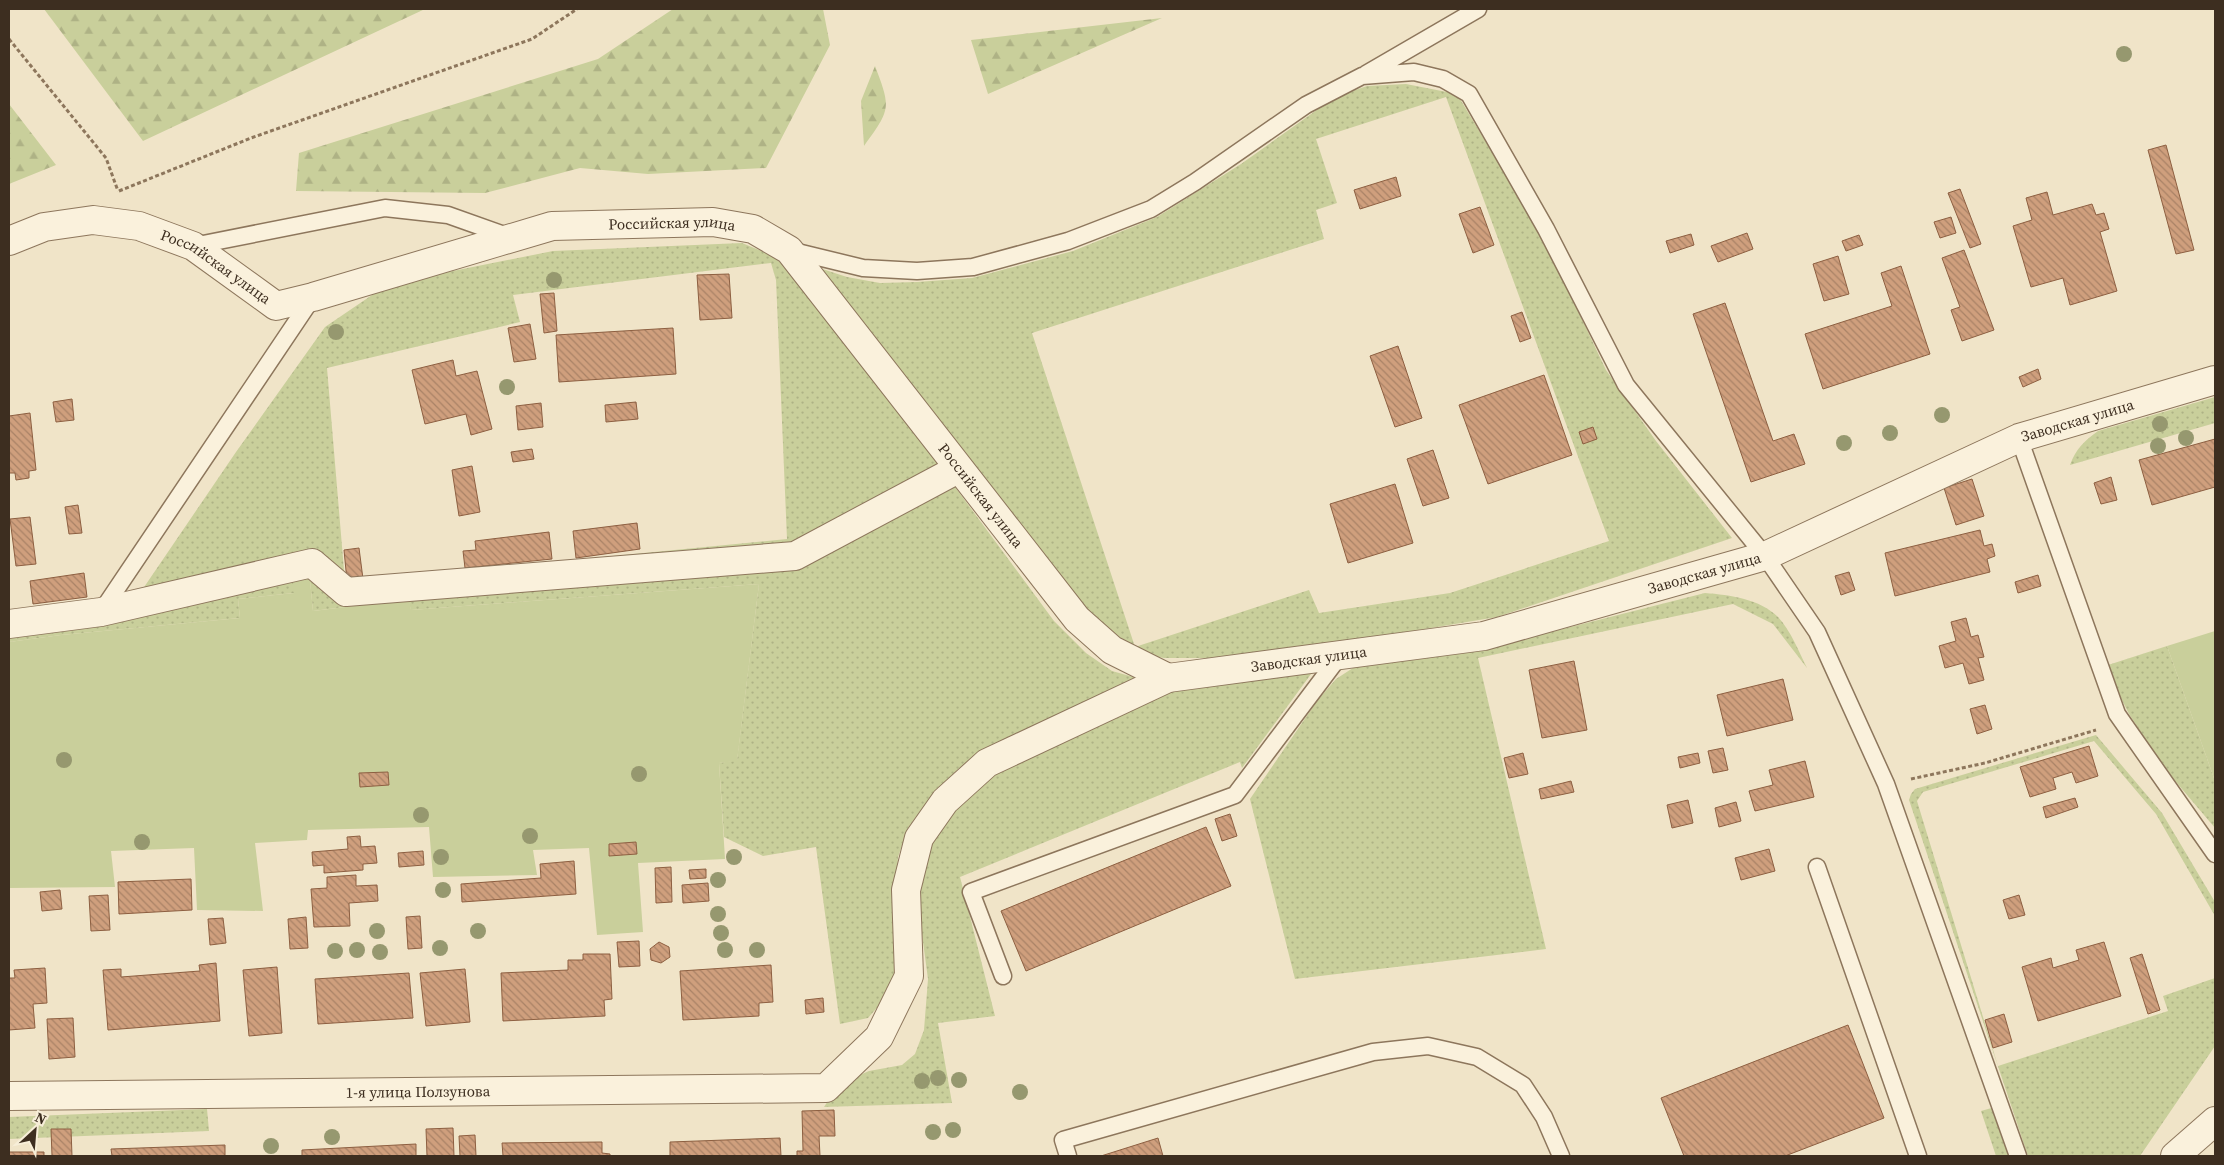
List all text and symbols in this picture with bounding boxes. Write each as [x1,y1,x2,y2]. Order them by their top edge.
street label: Российская улица [608,210,738,236]
street label: Российская улица [158,224,276,309]
street label: Заводская улица [2018,393,2137,447]
street label: Российская улица [934,439,1029,552]
street label: Заводская улица [1645,547,1764,599]
street label: Заводская улица [1249,641,1368,677]
street label: 1-я улица Ползунова [346,1080,491,1103]
north arrow [10,1105,60,1155]
text: N [32,1107,50,1130]

